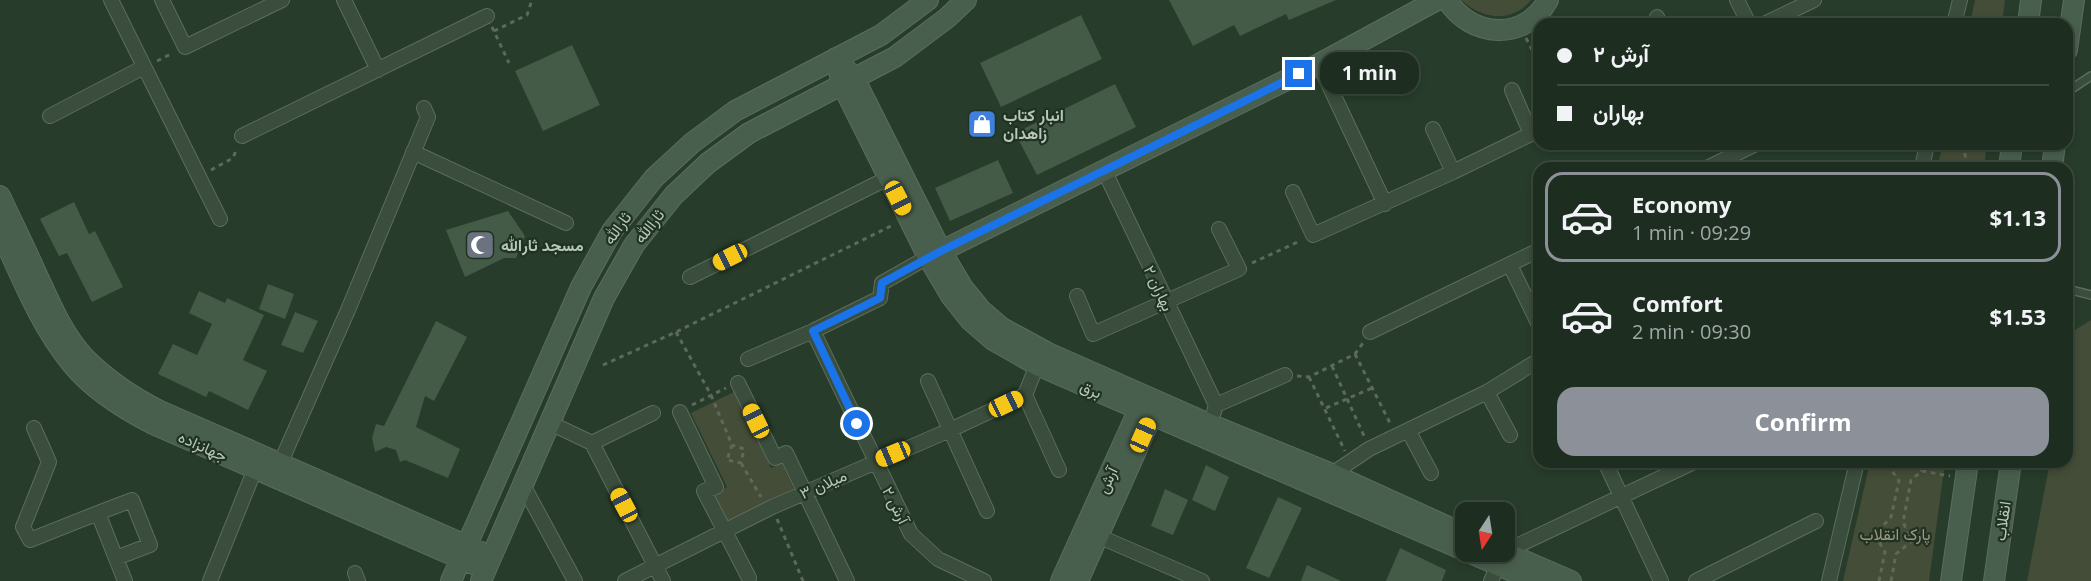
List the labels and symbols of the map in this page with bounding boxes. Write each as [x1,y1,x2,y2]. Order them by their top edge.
callout: 1 min [1320,53,1419,95]
route end [1285,60,1312,87]
place label: انبار کتاب زاهدان [1003,104,1064,144]
shop icon: انبار کتاب زاهدان [966,108,998,140]
car [882,178,914,218]
street label: ثاراالله [629,204,669,248]
street label: ثارالله [598,207,636,249]
mosque icon: مسجد ثارالله [464,229,496,261]
place label: مسجد ثارالله [501,234,584,256]
car [710,241,750,273]
street label: بهاران ۲ [1139,261,1179,315]
street label: برق [1077,375,1105,403]
car [986,388,1026,420]
car [740,401,772,441]
route start [843,410,870,437]
car [1127,415,1159,455]
street label: جهانزاده [175,426,231,467]
car [873,439,913,469]
street label: آرش [1091,462,1123,497]
street label: میلان ۳ [796,464,850,504]
street label: آرش ۲ [877,482,915,529]
car [608,485,640,525]
street label: انقلاب [1988,500,2016,542]
north arrow [1455,502,1515,562]
park label: پارک انقلاب [1859,523,1931,546]

